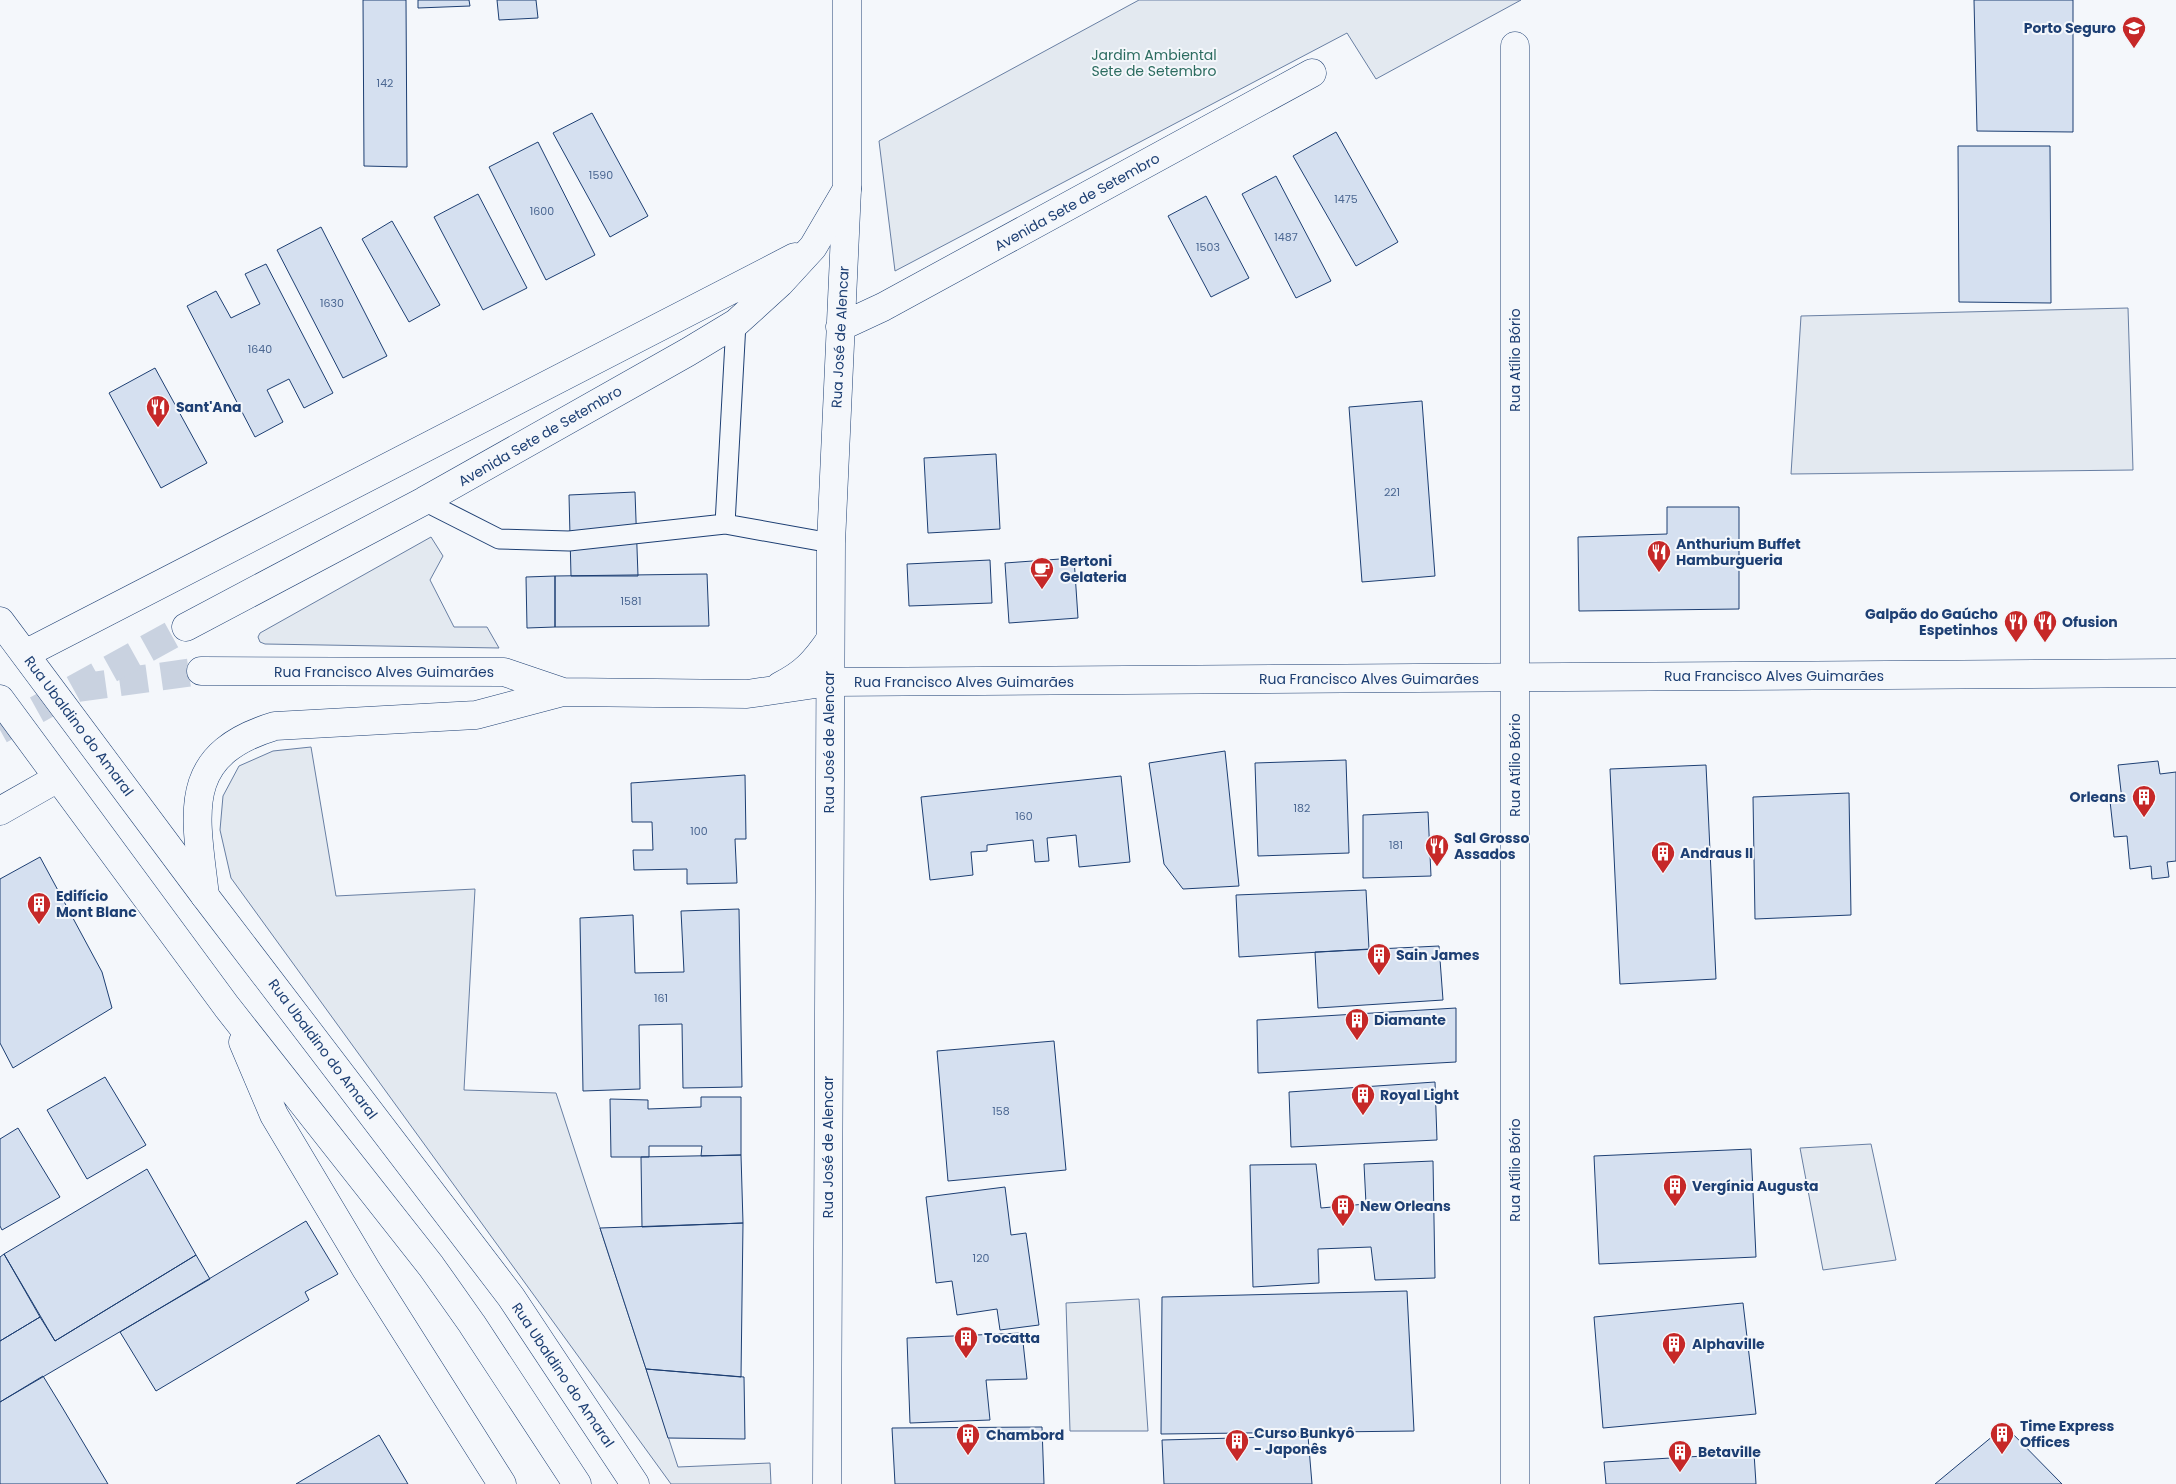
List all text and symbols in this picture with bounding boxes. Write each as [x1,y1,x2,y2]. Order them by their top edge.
school or university icon: Porto Seguro [2121,15,2147,49]
place label: Porto Seguro [2024,18,2116,38]
park label: Jardim Ambiental Sete de Setembro [1091,45,1217,81]
house number: 142 [377,75,393,91]
street label: Avenida Sete de Setembro [991,148,1163,256]
house number: 1590 [589,167,613,183]
house number: 1475 [1334,191,1358,207]
house number: 1600 [530,203,554,219]
house number: 1487 [1274,229,1298,245]
house number: 1503 [1196,239,1220,255]
street label: Rua José de Alencar [826,265,854,409]
house number: 1630 [320,295,344,311]
street label: Rua Atílio Bório [1505,308,1525,412]
house number: 1640 [248,341,272,357]
street label: Avenida Sete de Setembro [454,381,626,491]
restaurant icon: Sant'Ana [145,394,171,428]
place label: Sant'Ana [176,397,242,417]
house number: 221 [1384,484,1400,500]
place label: Anthurium Buffet Hamburgueria [1676,534,1801,570]
restaurant icon: Anthurium Buffet Hamburgueria [1646,539,1672,573]
place label: Bertoni Gelateria [1060,551,1127,587]
cafe icon: Bertoni Gelateria [1029,556,1055,590]
house number: 1581 [621,593,641,609]
place label: Galpão do Gaúcho Espetinhos [1865,604,1998,640]
restaurant icon: Galpão do Gaúcho Espetinhos [2003,609,2029,643]
restaurant icon: Ofusion [2032,609,2058,643]
place label: Ofusion [2062,612,2118,632]
street label: Rua Ubaldino do Amaral [20,652,138,800]
street label: Rua Francisco Alves Guimarães [274,662,494,682]
street label: Rua Francisco Alves Guimarães [1664,666,1884,686]
street label: Rua Francisco Alves Guimarães [1259,669,1479,689]
street label: Rua José de Alencar [819,671,839,813]
street label: Rua Francisco Alves Guimarães [854,672,1074,692]
street label: Rua Atílio Bório [1505,713,1525,817]
building icon: Orleans [2131,784,2157,818]
place label: Orleans [2069,787,2126,807]
house number: 182 [1294,800,1310,816]
house number: 160 [1015,808,1033,824]
house number: 100 [690,823,708,839]
place label: Sal Grosso Assados [1454,828,1529,864]
restaurant icon: Sal Grosso Assados [1424,833,1450,867]
house number: 181 [1389,837,1403,853]
building icon: Andraus II [1650,840,1676,874]
place label: Andraus II [1680,843,1753,863]
place label: Edifício Mont Blanc [56,886,137,922]
building icon: Edifício Mont Blanc [26,891,52,925]
building icon: Sain James [1366,942,1392,976]
place label: Sain James [1396,945,1480,965]
street label: Rua Ubaldino do Amaral [264,975,382,1123]
house number: 161 [654,990,668,1006]
building icon: Diamante [1344,1007,1370,1041]
place label: Diamante [1374,1010,1446,1030]
street label: Rua José de Alencar [818,1076,838,1218]
building icon: Royal Light [1350,1082,1376,1116]
place label: Royal Light [1380,1085,1459,1105]
house number: 158 [992,1103,1010,1119]
street label: Rua Atílio Bório [1505,1118,1525,1222]
building icon: Vergínia Augusta [1662,1173,1688,1207]
place label: Vergínia Augusta [1692,1176,1819,1196]
building icon: New Orleans [1330,1193,1356,1227]
place label: New Orleans [1360,1196,1451,1216]
house number: 120 [973,1250,989,1266]
street label: Rua Ubaldino do Amaral [507,1299,619,1451]
building icon: Tocatta [953,1325,979,1359]
place label: Tocatta [984,1328,1040,1348]
building icon: Alphaville [1661,1331,1687,1365]
place label: Alphaville [1692,1334,1765,1354]
place label: Time Express Offices [2020,1416,2115,1452]
building icon: Time Express Offices [1989,1421,2015,1455]
building icon: Chambord [955,1422,981,1456]
place label: Curso Bunkyô - Japonês [1254,1423,1354,1459]
place label: Chambord [986,1425,1064,1445]
building icon: Curso Bunkyô - Japonês [1224,1428,1250,1462]
building icon: Betaville [1667,1439,1693,1473]
place label: Betaville [1698,1442,1761,1462]

